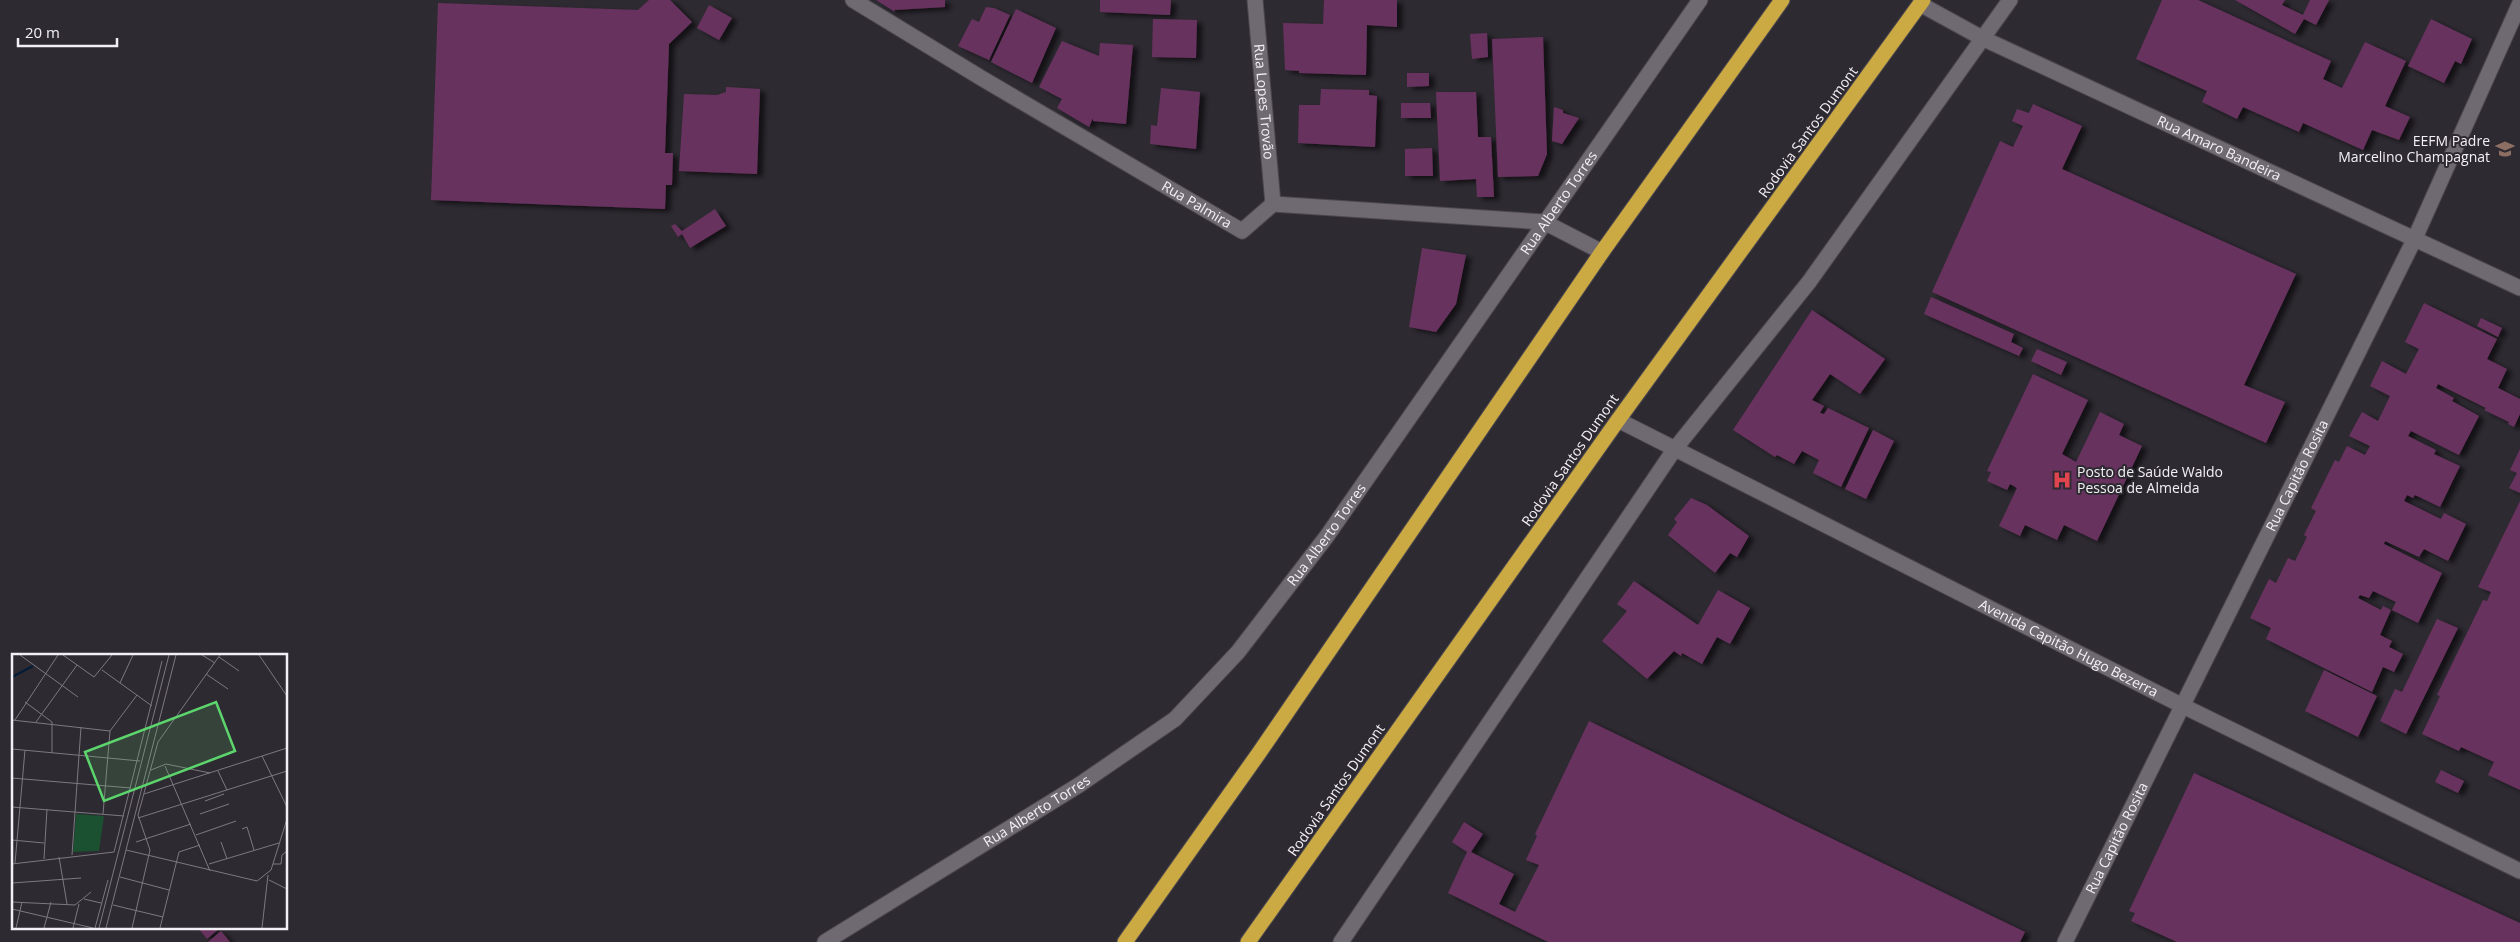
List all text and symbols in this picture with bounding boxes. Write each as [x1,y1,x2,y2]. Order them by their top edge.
scale bar [18,15,116,47]
text: 20 m [25,22,60,42]
street label: Rua Lopes Trovão [1250,43,1279,160]
street label: Rodovia Santos Dumont [1754,62,1862,201]
street label: Rua Amaro Bandeira [2154,111,2284,185]
place label: EEFM Padre Marcelino Champagnat [2338,131,2490,166]
school or university icon: EEFM Padre Marcelino Champagnat [2494,138,2516,160]
street label: Rua Alberto Torres [1516,147,1601,258]
street label: Rua Palmira [1158,176,1236,232]
street label: Rodovia Santos Dumont [1517,390,1623,530]
street label: Rua Capitão Rosita [2261,416,2332,534]
place label: Posto de Saúde Waldo Pessoa de Almeida [2077,462,2223,497]
hospital icon: Posto de Saúde Waldo Pessoa de Almeida [2051,469,2073,491]
street label: Rua Alberto Torres [1282,479,1370,589]
street label: Avenida Capitão Hugo Bezerra [1976,594,2162,701]
inset map [12,654,288,930]
street label: Rodovia Santos Dumont [1283,720,1389,860]
street label: Rua Alberto Torres [979,770,1094,851]
street label: Rua Capitão Rosita [2080,779,2152,897]

